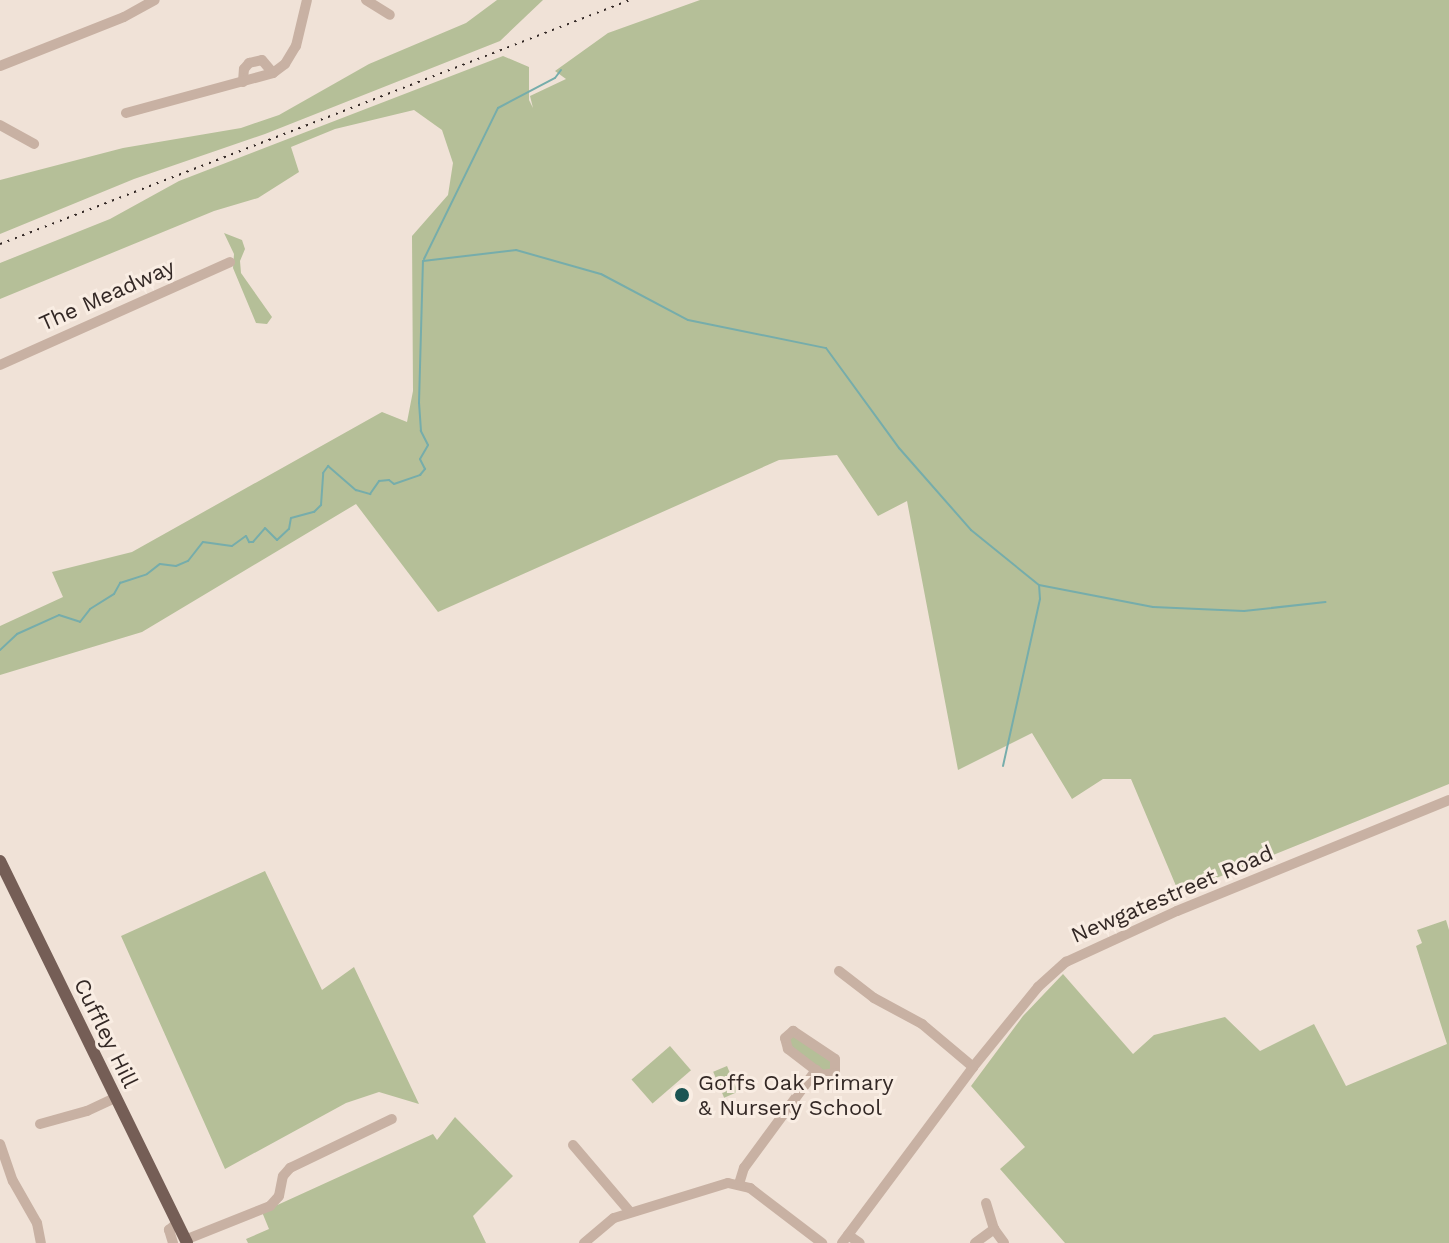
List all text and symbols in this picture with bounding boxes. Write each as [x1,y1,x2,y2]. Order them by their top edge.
street label: The Meadway [35,253,179,337]
street label: Newgatestreet Road [1067,839,1277,949]
street label: Cuffley Hill [68,974,144,1092]
place label: Goffs Oak Primary & Nursery School [698,1069,894,1120]
marker: Goffs Oak Primary & Nursery School [673,1086,691,1104]

